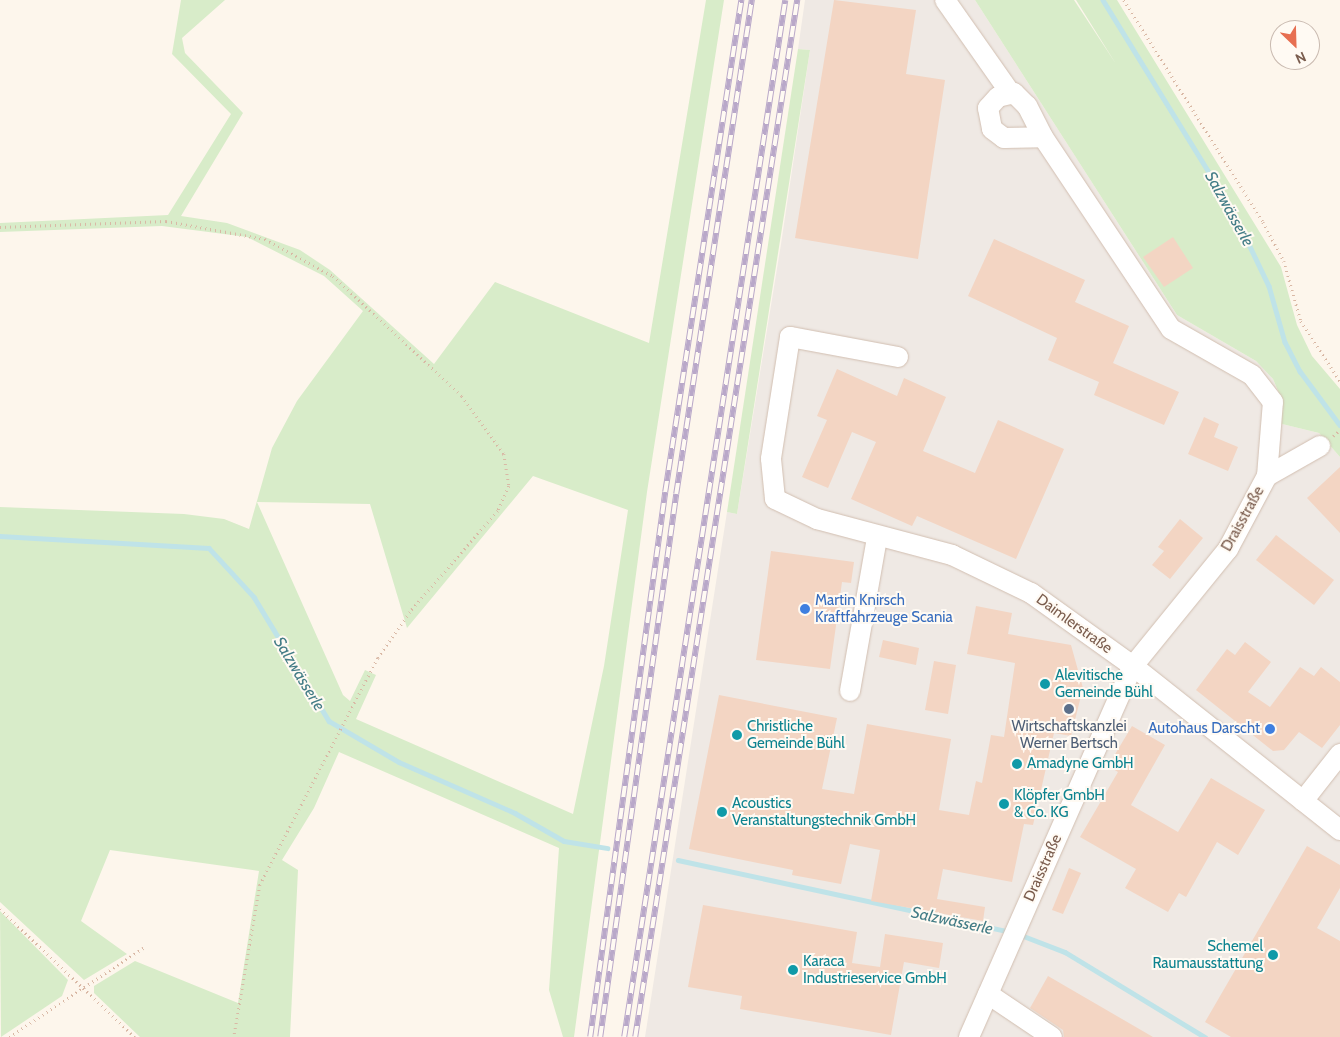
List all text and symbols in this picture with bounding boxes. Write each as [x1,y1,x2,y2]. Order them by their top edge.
north arrow [1270,20,1320,70]
text: N [1293,48,1309,68]
water label: Salzwässerle [1201,168,1257,250]
street label: Draisstraße [1218,483,1268,555]
street label: Daimlerstraße [1032,590,1116,658]
place label: Martin Knirsch Kraftfahrzeuge Scania [815,591,953,626]
marker: Martin Knirsch Kraftfahrzeuge Scania [799,603,811,615]
water label: Salzwässerle [269,634,329,714]
place label: Alevitische Gemeinde Bühl [1055,666,1153,701]
marker: Alevitische Gemeinde Bühl [1039,678,1051,690]
marker: Wirtschaftskanzlei Werner Bertsch [1063,703,1075,715]
place label: Christliche Gemeinde Bühl [747,717,845,752]
place label: Wirtschaftskanzlei Werner Bertsch [1011,717,1127,752]
place label: Autohaus Darscht [1148,720,1260,738]
marker: Autohaus Darscht [1264,723,1276,735]
marker: Christliche Gemeinde Bühl [731,729,743,741]
place label: Amadyne GmbH [1027,755,1134,773]
marker: Amadyne GmbH [1011,758,1023,770]
place label: Klöpfer GmbH & Co. KG [1014,786,1105,821]
place label: Acoustics Veranstaltungstechnik GmbH [732,794,916,829]
marker: Klöpfer GmbH & Co. KG [998,798,1010,810]
marker: Acoustics Veranstaltungstechnik GmbH [716,806,728,818]
street label: Draisstraße [1020,832,1066,904]
water label: Salzwässerle [910,903,994,939]
place label: Schemel Raumausstattung [1152,937,1263,972]
marker: Schemel Raumausstattung [1267,949,1279,961]
place label: Karaca Industrieservice GmbH [803,952,947,987]
marker: Karaca Industrieservice GmbH [787,964,799,976]

